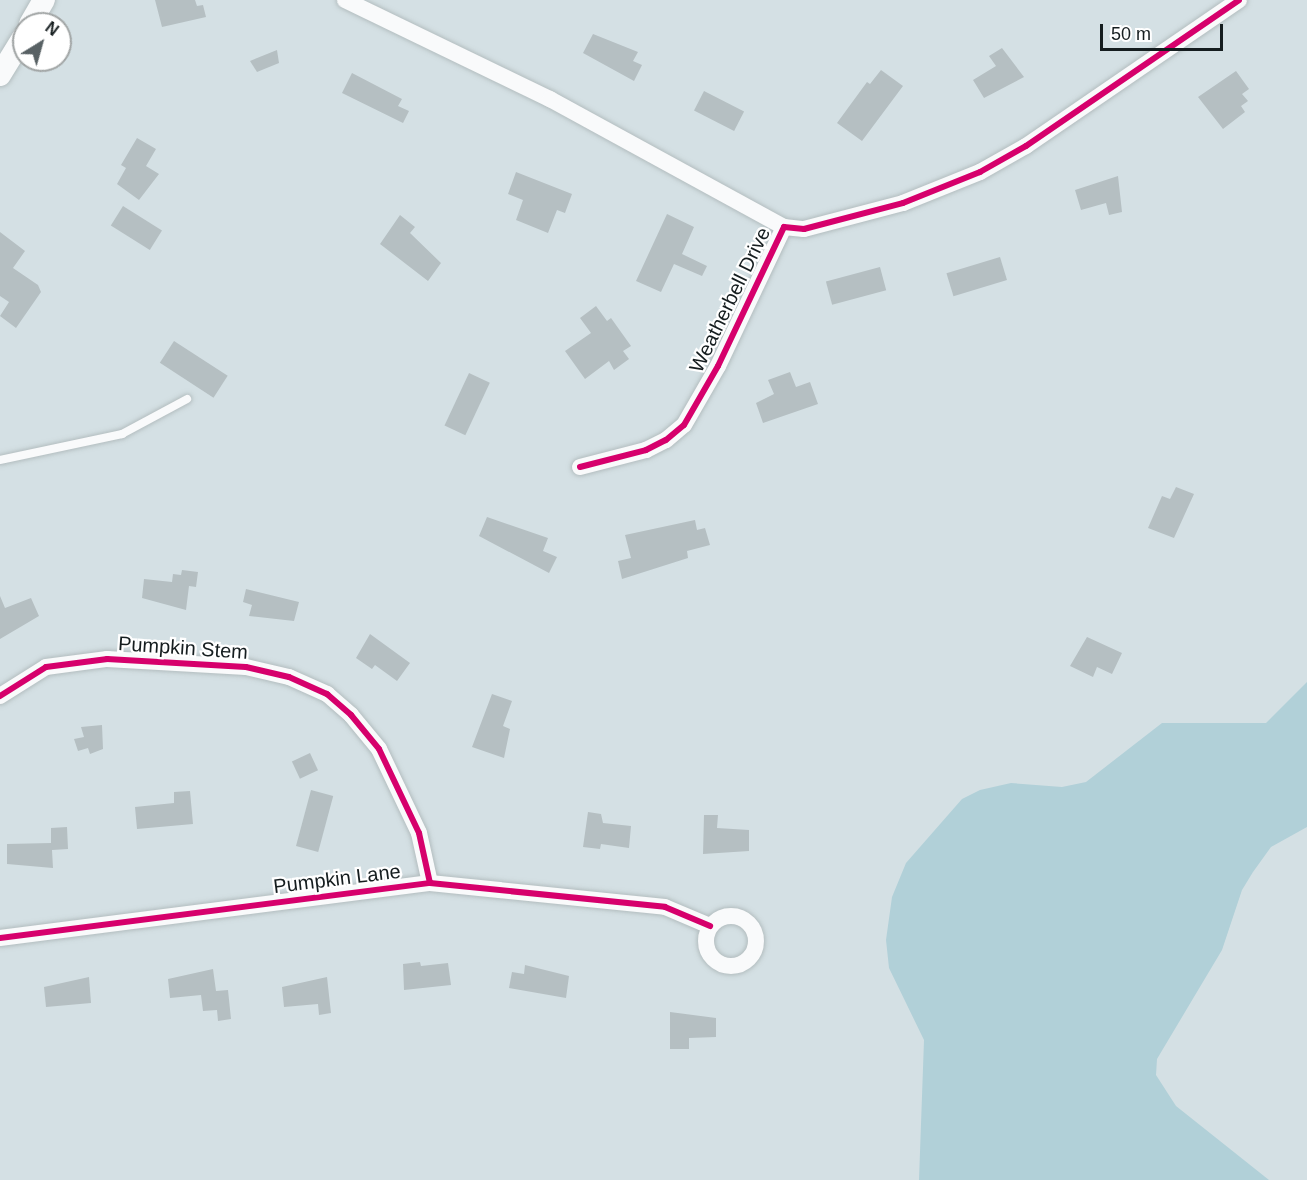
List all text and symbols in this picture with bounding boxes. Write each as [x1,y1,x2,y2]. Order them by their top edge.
north arrow [12,12,72,72]
scale bar [1103,12,1226,50]
text: N [42,19,62,39]
text: 50 m [1111,24,1151,44]
street label: Weatherbell Drive [684,223,776,377]
street label: Pumpkin Stem [117,631,249,665]
street label: Pumpkin Lane [272,859,402,899]

